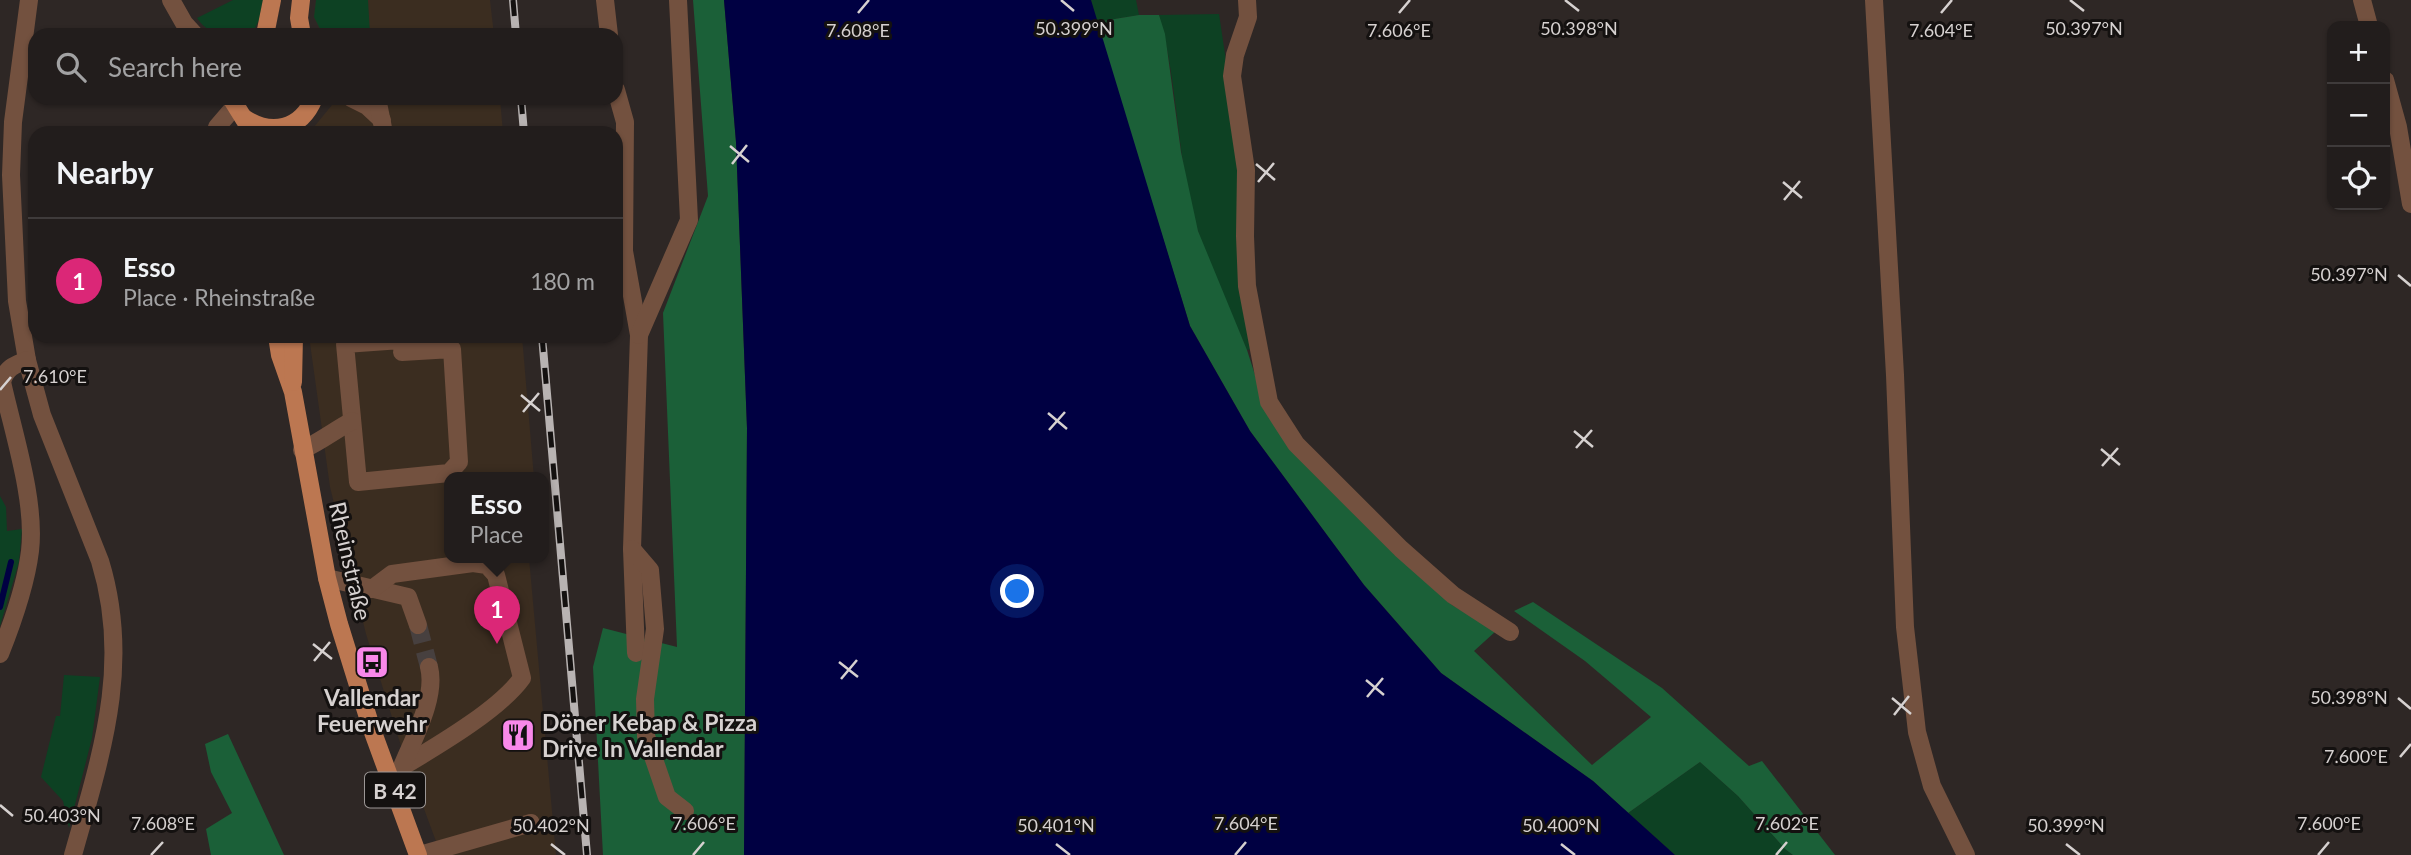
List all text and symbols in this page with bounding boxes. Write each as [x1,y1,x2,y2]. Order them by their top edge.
text: 50.399°N [1035,17,1113,39]
text: 50.398°N [1540,17,1618,39]
text: 50.397°N [2045,17,2123,39]
text: 7.608°E [826,19,890,41]
text: 7.606°E [1367,19,1431,41]
text: 7.604°E [1909,19,1973,41]
map controls [2327,21,2390,210]
button: + [2327,21,2390,84]
search box [28,28,623,105]
icon: search [52,48,90,86]
text: Search here [108,51,242,83]
button: − [2327,84,2390,147]
button: locate [2327,147,2390,210]
text: Nearby [56,154,154,190]
text: Esso [123,251,176,283]
text: 50.397°N [2310,263,2388,285]
text: 1 [72,267,86,295]
text: 180 m [530,267,595,295]
text: Place · Rheinstraße [123,283,315,311]
text: 7.610°E [23,365,87,387]
popup [444,472,549,563]
text: Esso [470,488,522,520]
street label: Rheinstraße [324,499,378,623]
text: Place [470,520,523,548]
your location [1000,574,1034,608]
pin: 1 [474,586,520,644]
bus stop icon: Vallendar Feuerwehr [353,643,391,681]
place label: Vallendar Feuerwehr [317,683,428,737]
text: 50.398°N [2310,686,2388,708]
place label: Döner Kebap & Pizza Drive In Vallendar [542,708,757,762]
restaurant icon: Döner Kebap & Pizza Drive In Vallendar [499,716,537,754]
text: 7.600°E [2324,745,2388,767]
road number: B 42 [365,772,425,808]
text: 50.403°N [23,804,101,826]
text: 7.608°E [131,812,195,834]
text: 7.606°E [672,812,736,834]
text: 7.604°E [1214,812,1278,834]
text: 7.602°E [1755,812,1819,834]
text: 7.600°E [2297,812,2361,834]
text: 50.402°N [512,814,590,836]
text: 50.401°N [1017,814,1095,836]
text: 50.400°N [1522,814,1600,836]
text: 50.399°N [2027,814,2105,836]

